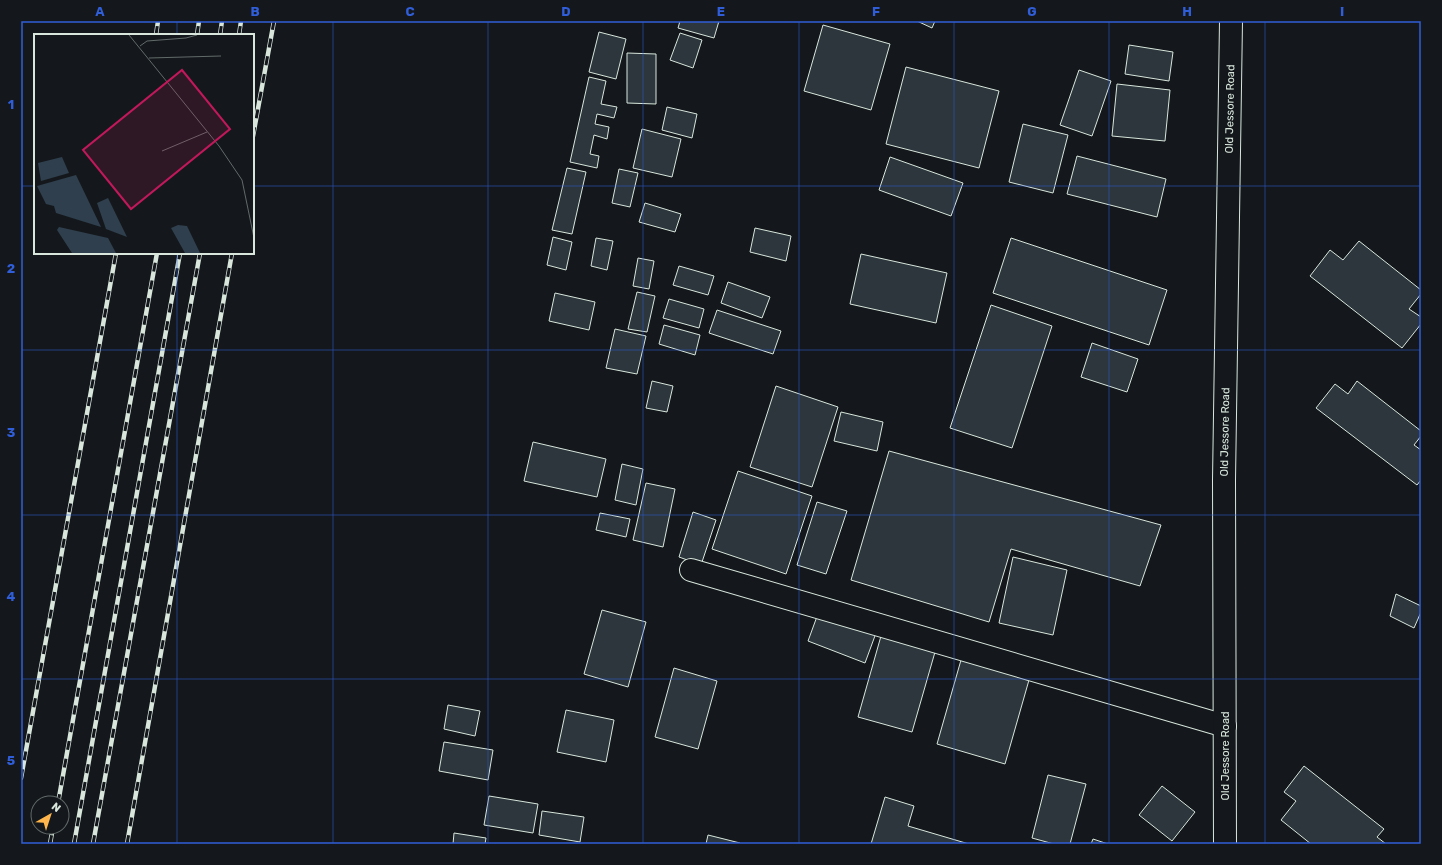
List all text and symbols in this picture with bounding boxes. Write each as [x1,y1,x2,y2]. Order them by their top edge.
text: A [95,4,105,19]
text: B [250,4,260,19]
text: C [405,4,415,19]
text: D [561,4,571,19]
text: E [717,4,725,19]
text: F [872,4,880,19]
text: G [1027,4,1037,19]
text: H [1182,4,1192,19]
text: I [1340,4,1344,19]
inset map [34,34,254,254]
street label: Old Jessore Road [1223,64,1237,154]
text: 1 [8,97,14,112]
text: 2 [7,261,15,276]
street label: Old Jessore Road [1218,387,1232,477]
text: 3 [7,425,16,440]
text: 4 [7,589,16,604]
street label: Old Jessore Road [1219,711,1232,801]
text: 5 [7,753,15,768]
north arrow [30,795,70,835]
text: N [49,800,63,815]

